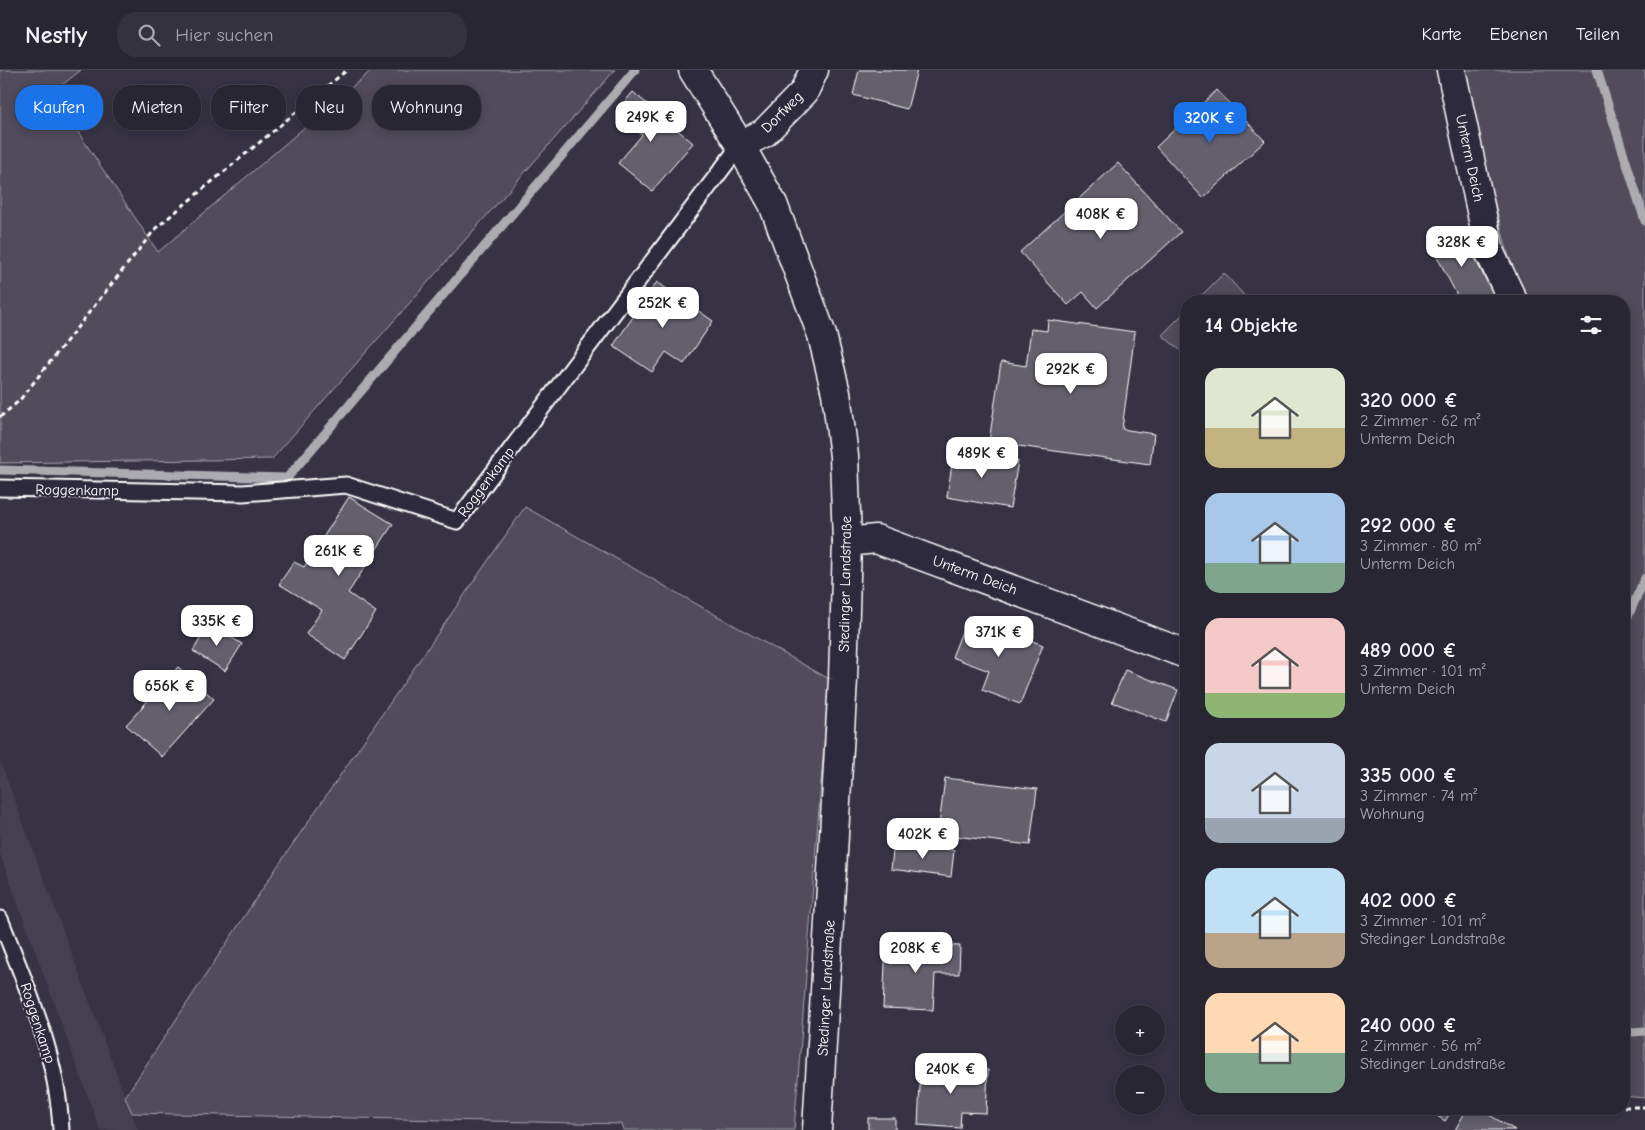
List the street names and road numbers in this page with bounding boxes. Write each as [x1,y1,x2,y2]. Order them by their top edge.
street label: Dorfweg [757,87,807,137]
street label: Unterm Deich [1452,113,1488,203]
street label: Roggenkamp [454,443,518,521]
street label: Roggenkamp [35,480,119,500]
street label: Stedinger Landstraße [835,515,855,652]
street label: Unterm Deich [930,551,1020,599]
street label: Stedinger Landstraße [813,919,839,1057]
street label: Roggenkamp [17,981,59,1065]

